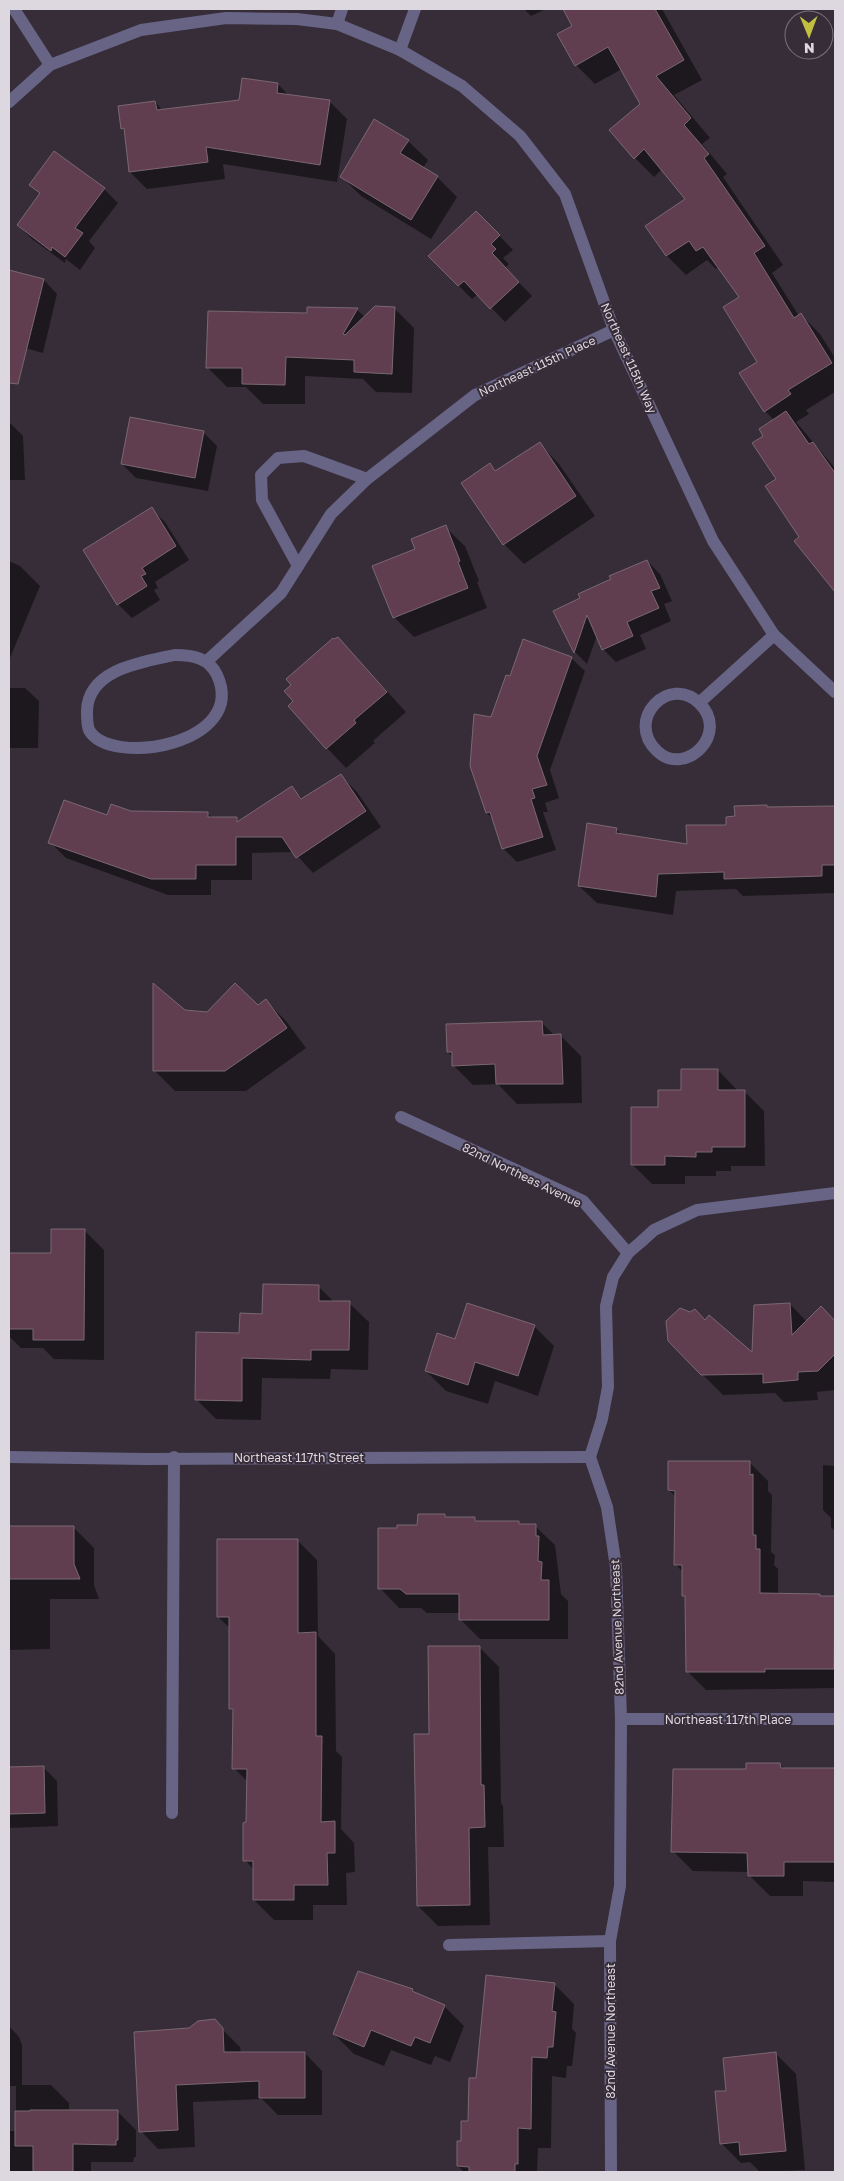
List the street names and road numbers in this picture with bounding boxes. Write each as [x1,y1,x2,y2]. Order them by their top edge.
street label: Northeast 115th Way [598,300,660,416]
street label: Northeast 115th Place [476,332,598,400]
street label: 82nd Northeas Avenue [460,1140,584,1210]
street label: Northeast 117th Street [234,1450,364,1465]
street label: 82nd Avenue Northeast [607,1559,627,1695]
street label: Northeast 117th Place [665,1712,791,1727]
street label: 82nd Avenue Northeast [603,1963,618,2099]

